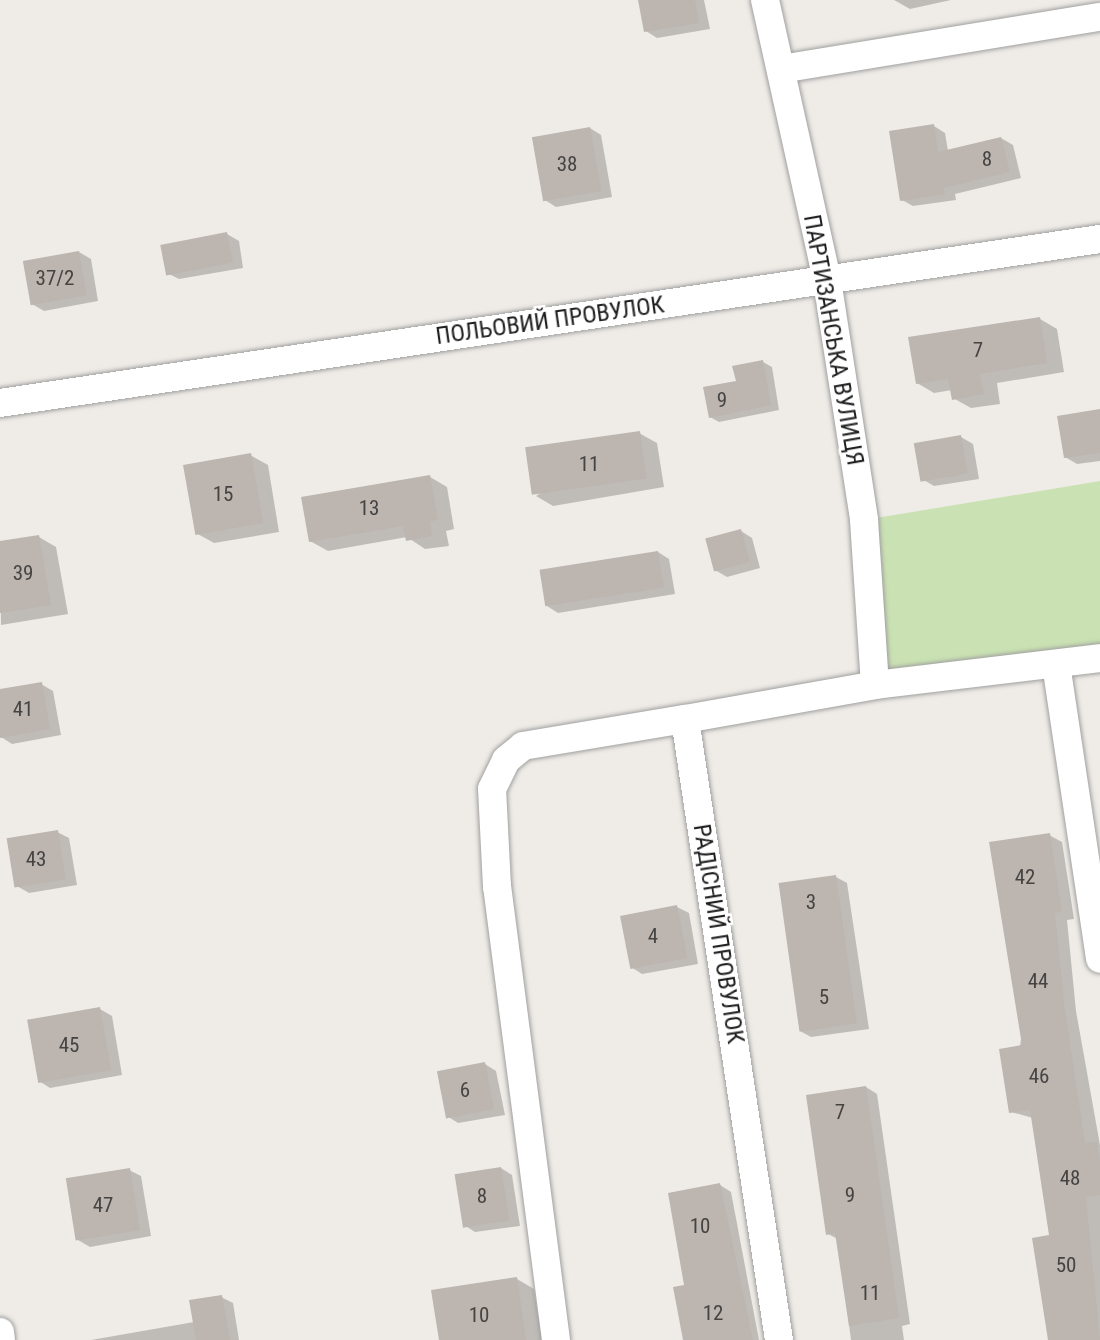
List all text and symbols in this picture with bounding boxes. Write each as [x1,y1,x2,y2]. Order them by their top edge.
house number: 8 [982,146,992,172]
house number: 38 [557,151,577,177]
street label: ПАРТИЗАНСЬКА ВУЛИЦЯ [797,212,869,468]
house number: 37/2 [36,265,74,291]
street label: ПОЛЬОВИЙ ПРОВУЛОК [434,291,666,351]
house number: 7 [973,337,983,363]
house number: 9 [717,387,727,413]
house number: 11 [579,451,599,477]
house number: 15 [213,481,233,507]
house number: 13 [359,495,379,521]
house number: 39 [13,560,33,586]
house number: 41 [13,696,33,722]
street label: РАДІСНИЙ ПРОВУЛОК [686,822,750,1046]
house number: 43 [26,846,46,872]
house number: 42 [1015,864,1035,890]
house number: 3 [806,889,816,915]
house number: 4 [648,923,658,949]
house number: 44 [1028,968,1048,994]
house number: 5 [819,984,829,1010]
house number: 45 [59,1032,79,1058]
house number: 46 [1029,1063,1049,1089]
house number: 6 [460,1077,470,1103]
house number: 7 [835,1099,845,1125]
house number: 48 [1060,1165,1080,1191]
house number: 9 [845,1182,855,1208]
house number: 8 [477,1183,487,1209]
house number: 47 [93,1192,113,1218]
house number: 10 [690,1213,710,1239]
house number: 50 [1056,1252,1076,1278]
house number: 11 [860,1280,880,1306]
house number: 12 [703,1300,723,1326]
house number: 10 [469,1302,489,1328]

